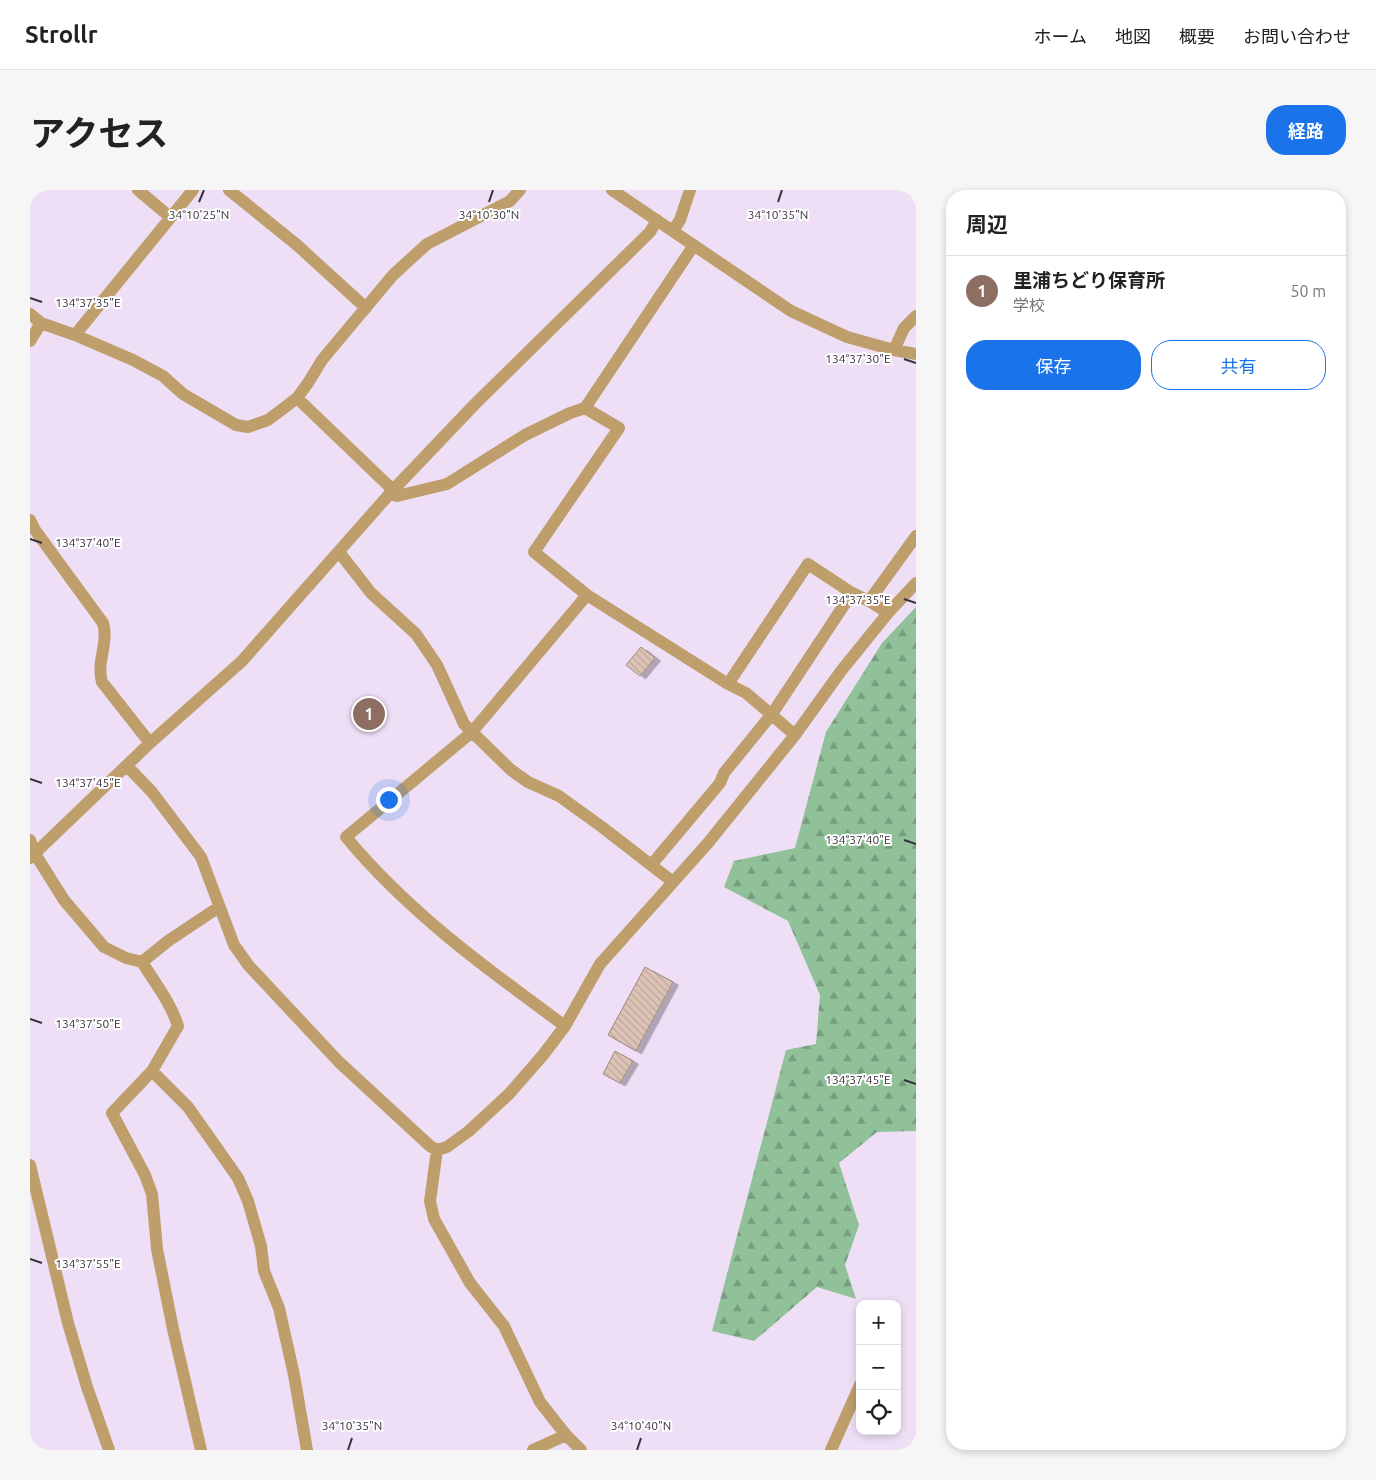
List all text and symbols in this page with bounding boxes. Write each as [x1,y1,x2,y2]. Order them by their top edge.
text: Strollr [25,21,98,48]
text: ホーム [1034,26,1087,46]
text: 地図 [1115,26,1151,46]
text: 概要 [1179,26,1215,46]
text: お問い合わせ [1243,26,1351,46]
button: 経路 [1266,105,1346,155]
text: アクセス [30,113,168,153]
text: 34°10'25"N [169,208,229,221]
text: 34°10'30"N [459,208,519,221]
text: 34°10'35"N [748,208,808,221]
text: 周辺 [966,212,1008,236]
text: 里浦ちどり保育所 [1013,269,1165,291]
text: 1 [977,282,987,300]
text: 50 m [1290,282,1326,300]
text: 134°37'35"E [55,296,121,309]
text: 学校 [1013,296,1045,314]
button: 保存 [966,340,1141,390]
button: 共有 [1151,340,1326,390]
text: 134°37'30"E [825,352,891,365]
text: 134°37'40"E [55,536,121,549]
text: 134°37'35"E [825,593,891,606]
pin: 1 [353,695,385,733]
text: 134°37'45"E [55,776,121,789]
your location [376,787,402,813]
text: 134°37'40"E [825,833,891,846]
text: 134°37'50"E [55,1017,121,1030]
text: 134°37'45"E [825,1073,891,1086]
text: 134°37'55"E [55,1257,121,1270]
map controls [856,1300,901,1435]
button: + [856,1300,901,1345]
button: − [856,1345,901,1390]
button: locate [856,1390,901,1435]
text: 34°10'35"N [322,1419,382,1432]
text: 34°10'40"N [611,1419,671,1432]

